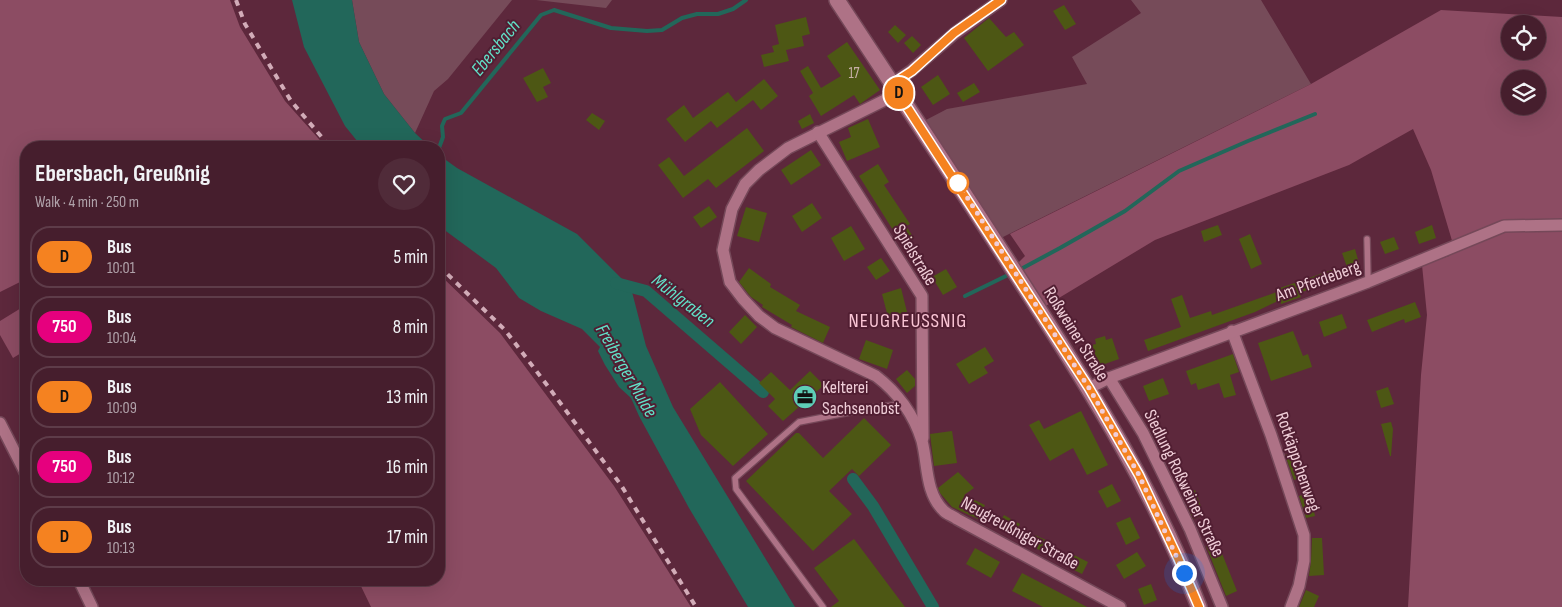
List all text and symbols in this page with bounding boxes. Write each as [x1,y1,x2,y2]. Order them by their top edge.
water label: Ebersbach [466,15,526,81]
map controls [1501,15,1546,115]
button: locate [1501,15,1546,60]
house number: 17 [848,64,860,83]
button: layers [1501,70,1546,115]
line badge: D [883,77,915,109]
text: D [894,82,904,103]
button: heart [378,158,430,210]
text: Ebersbach, Greußnig [35,159,210,188]
unlabelled marker [947,172,969,194]
text: Walk · 4 min · 250 m [35,193,139,212]
street label: Spielstraße [889,221,941,289]
text: Bus [107,236,132,259]
text: D [60,246,69,267]
text: 5 min [393,246,428,269]
street label: Am Pferdeberg [1272,256,1363,306]
text: 10:01 [107,259,135,278]
water label: Mühlgraben [647,269,719,333]
street label: Roßweiner Straße [1039,283,1113,385]
text: Bus [107,306,132,329]
district label: NEUGREUSSNIG [849,309,967,333]
text: 750 [52,316,77,337]
text: 8 min [393,316,428,339]
water label: Freiberger Mulde [590,320,662,422]
text: 10:04 [107,329,136,348]
text: Bus [107,376,132,399]
place label: Kelterei Sachsenobst [822,377,900,419]
office icon: Kelterei Sachsenobst [792,384,818,410]
text: D [60,386,69,407]
text: 13 min [387,386,428,409]
text: 10:09 [107,399,137,418]
street label: Siedlung Roßweiner Straße [1139,406,1229,560]
street label: Rotkäppchenweg [1271,409,1325,515]
text: Bus [107,446,132,469]
text: 750 [52,456,77,477]
text: 16 min [386,456,428,479]
text: 10:12 [107,469,135,488]
street label: Neugreußniger Straße [957,492,1083,574]
text: Bus [107,516,132,539]
text: D [60,526,69,547]
text: 17 min [387,526,428,549]
text: 10:13 [107,539,135,558]
your location [1172,561,1197,586]

